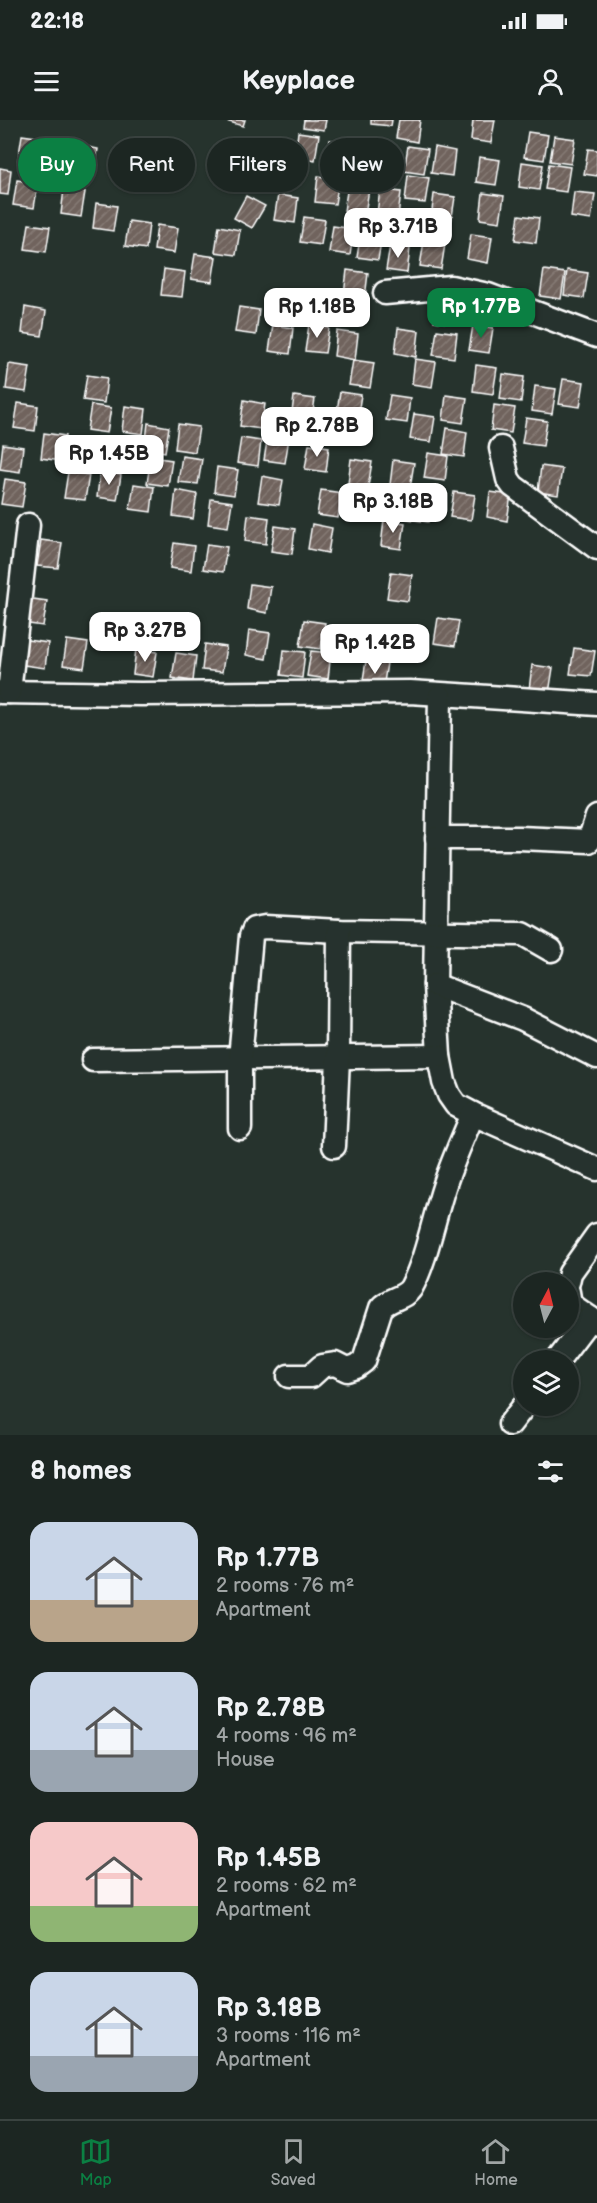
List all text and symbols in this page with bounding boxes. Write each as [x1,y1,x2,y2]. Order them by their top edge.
text: 22:18 [30,8,84,35]
icon: menu [30,65,63,98]
text: Keyplace [242,65,355,97]
icon: person [534,65,567,98]
chip: Buy [18,138,96,192]
chip: Rent [108,138,195,192]
chip: Filters [207,138,308,192]
chip: New [320,138,404,192]
pin: Rp 3.71B [336,208,460,259]
text: Rp 3.71B [358,215,438,239]
pin: Rp 1.18B [255,288,379,339]
pin: Rp 1.77B [419,288,543,339]
text: Rp 1.18B [278,295,356,319]
text: Rp 1.77B [441,295,521,319]
pin: Rp 2.78B [255,407,379,458]
text: Rp 2.78B [275,414,359,438]
pin: Rp 1.45B [47,435,171,486]
text: Rp 1.45B [69,442,149,466]
pin: Rp 3.18B [331,483,455,534]
text: Rp 3.18B [352,490,434,514]
pin: Rp 3.27B [83,612,207,663]
text: Rp 3.27B [103,619,187,643]
pin: Rp 1.42B [313,624,437,675]
text: Rp 1.42B [334,631,416,655]
north arrow [513,1272,579,1338]
map controls [513,1272,579,1416]
button: layers [513,1350,579,1416]
icon: filters [534,1455,567,1488]
text: 8 homes [30,1456,132,1487]
text: Rp 1.77B [216,1543,319,1574]
icon: home [78,1546,150,1618]
text: 2 rooms · 76 m² [216,1574,354,1598]
text: Apartment [216,1598,311,1622]
text: Rp 2.78B [216,1693,325,1724]
icon: home [78,1696,150,1768]
text: 4 rooms · 96 m² [216,1724,357,1748]
text: House [216,1748,275,1772]
text: Rp 1.45B [216,1843,321,1874]
icon: home [78,1846,150,1918]
text: 2 rooms · 62 m² [216,1874,357,1898]
text: Apartment [216,1898,311,1922]
text: Rp 3.18B [216,1993,322,2024]
icon: home [78,1996,150,2068]
text: 3 rooms · 116 m² [216,2024,361,2048]
text: Apartment [216,2048,311,2072]
tab: Map [79,2135,112,2190]
tab: Saved [271,2135,316,2190]
tab: Home [474,2135,518,2190]

